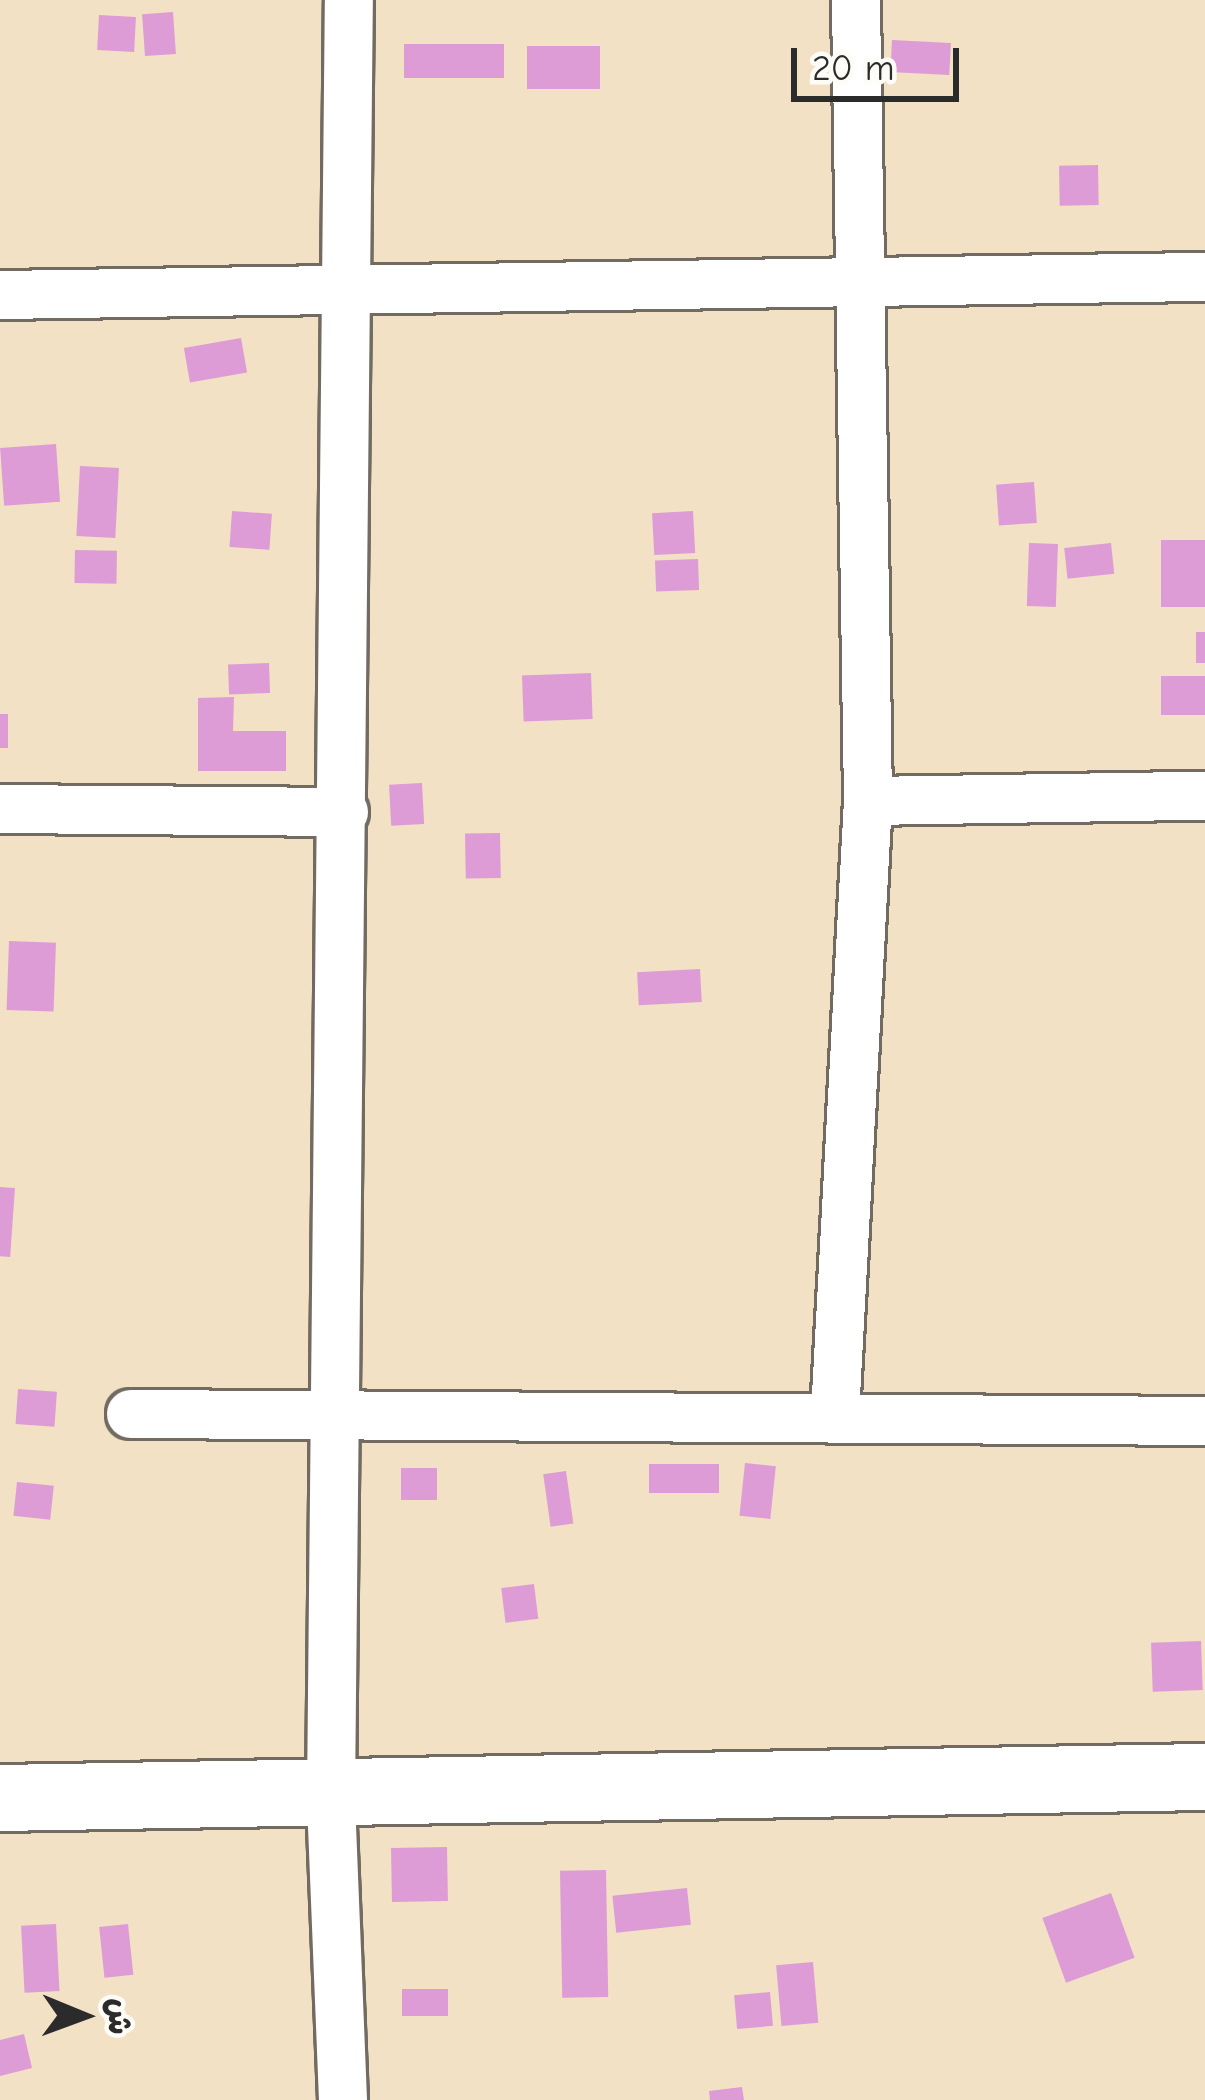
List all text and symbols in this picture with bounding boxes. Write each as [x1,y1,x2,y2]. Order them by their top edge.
scale bar [797,24,965,98]
text: 20 m [812,48,895,89]
north arrow [24,1956,144,2076]
text: ش [101,1998,139,2035]

